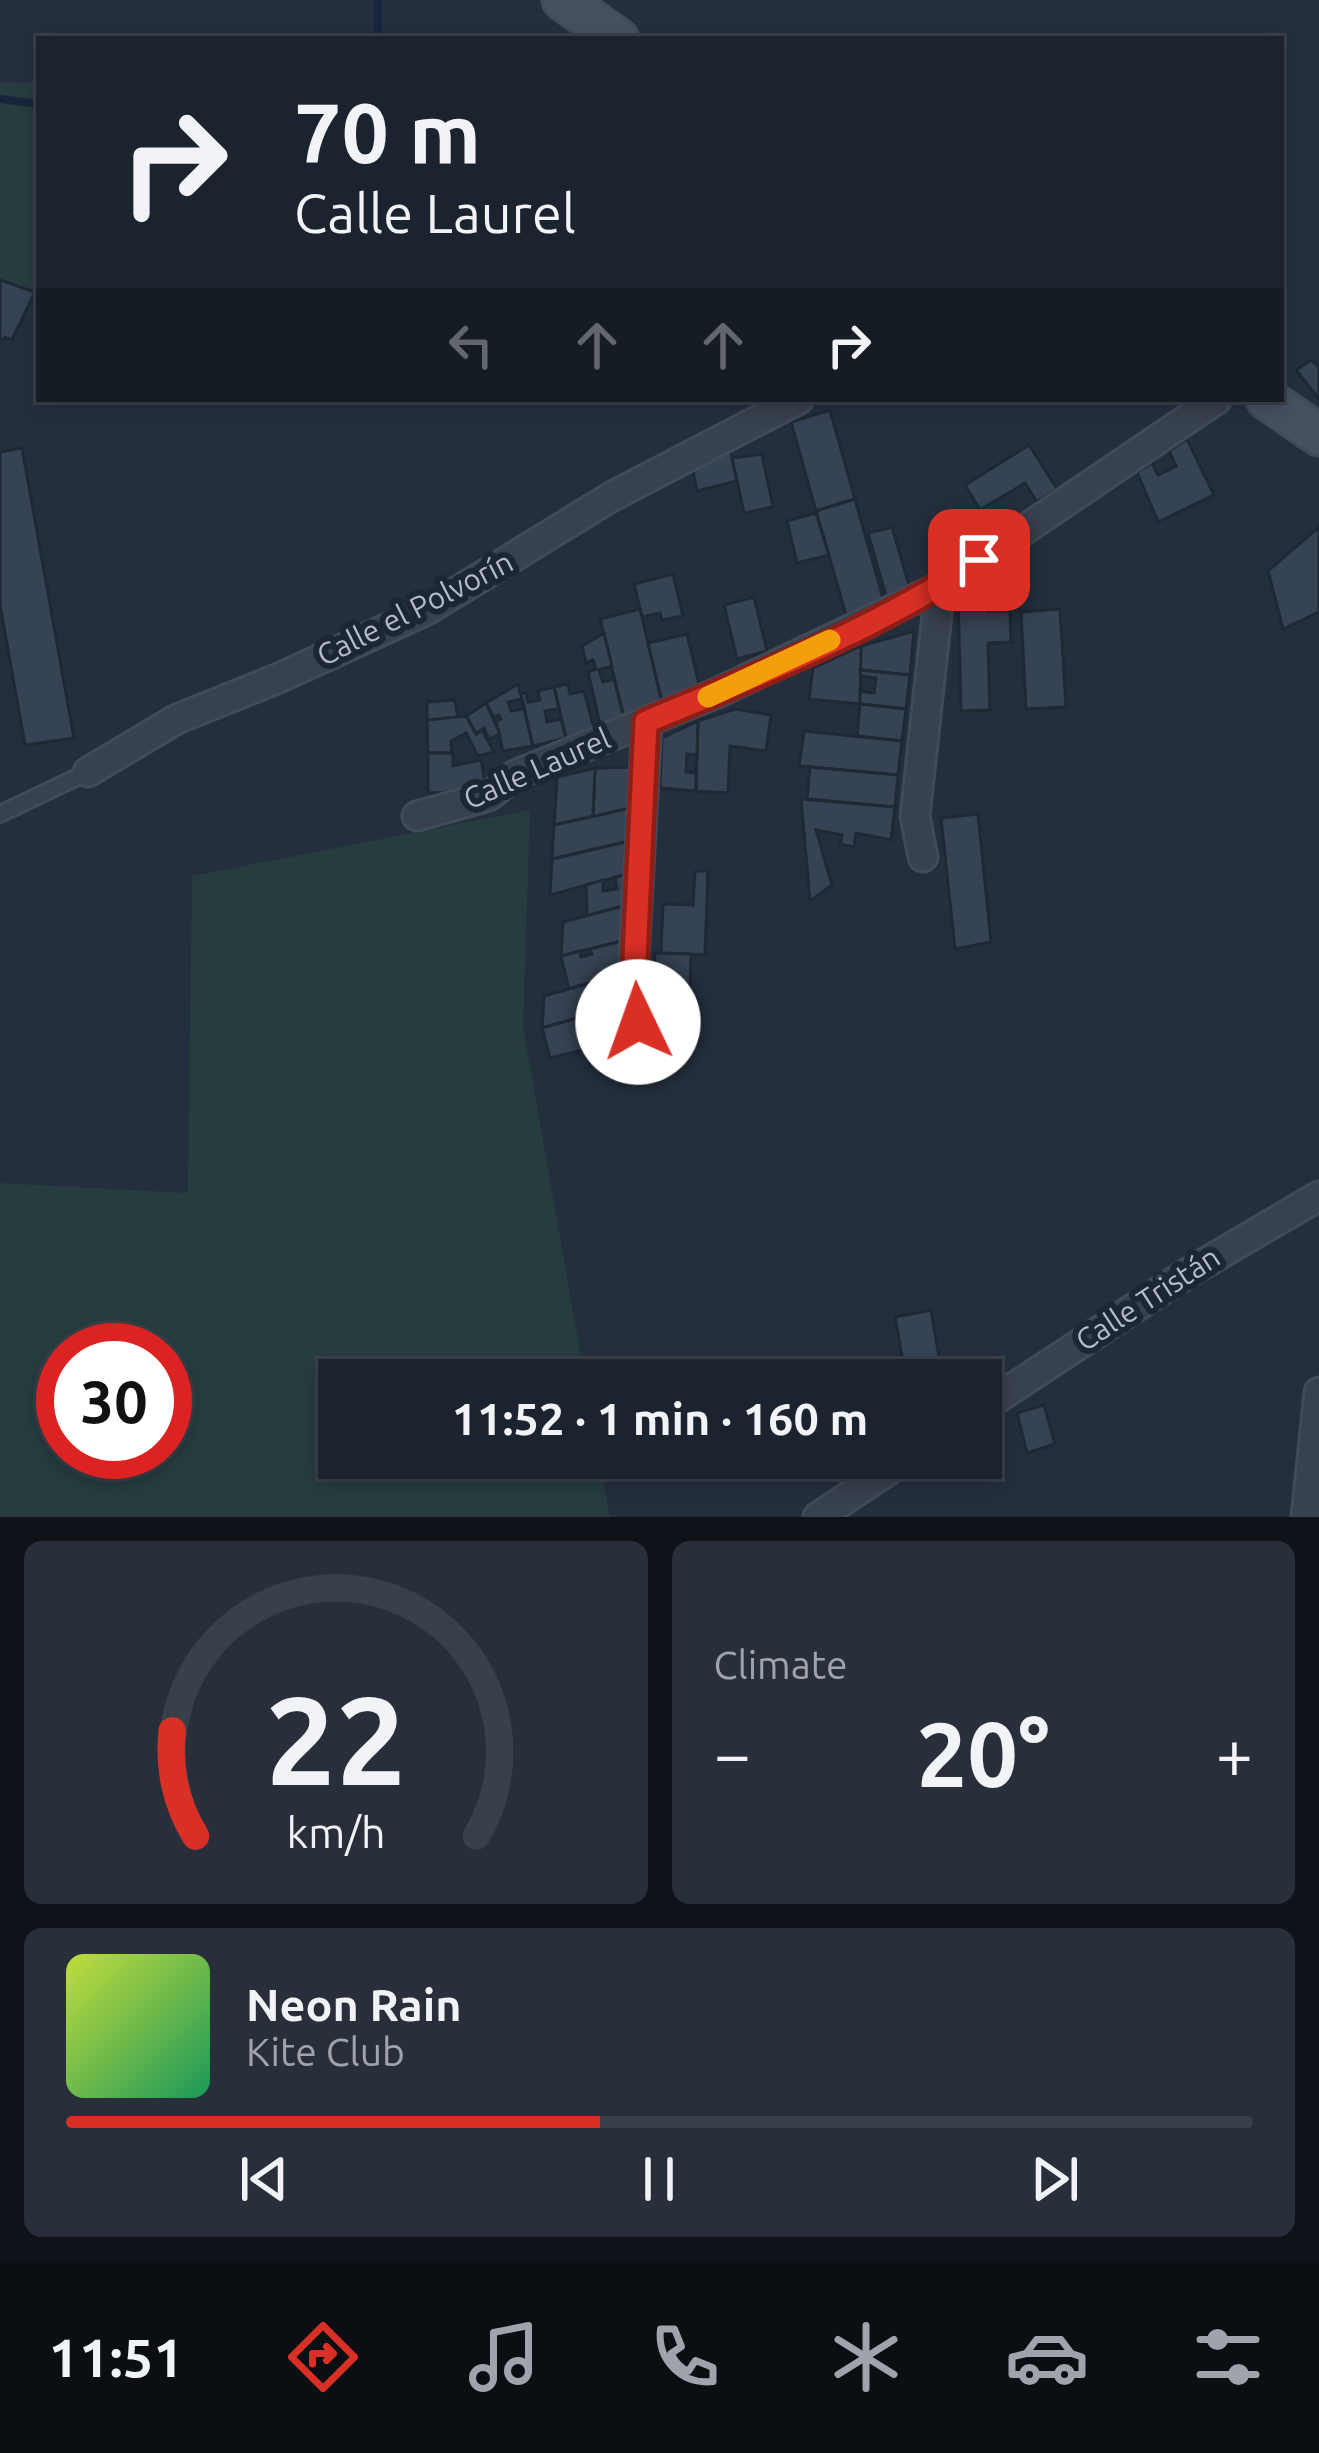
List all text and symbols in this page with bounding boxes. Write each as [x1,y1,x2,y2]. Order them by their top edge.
icon: right [96,84,252,240]
text: 70 m [294,85,481,179]
text: Calle Laurel [294,183,576,243]
icon: left [438,312,504,378]
icon: ahead [564,312,630,378]
icon: ahead [690,312,756,378]
icon: right [816,312,882,378]
pin [928,509,1030,611]
icon: arrive [946,527,1012,593]
street label: Calle el Polvorín [311,544,518,672]
street label: Calle Laurel [458,721,615,815]
position arrow [575,959,701,1085]
street label: Calle Tristán [1069,1239,1226,1357]
speed limit sign: 30 [36,1323,192,1479]
text: 11:52 · 1 min · 160 m [452,1393,868,1444]
text: Climate [714,1643,848,1686]
text: 22 [265,1669,406,1809]
text: 20° [917,1703,1050,1804]
text: − [714,1716,751,1790]
text: + [1216,1716,1253,1790]
text: km/h [286,1807,385,1855]
text: Neon Rain [246,1979,461,2030]
text: Kite Club [246,2030,405,2073]
icon: previous [231,2146,297,2212]
icon: pause [626,2146,692,2212]
icon: next [1022,2146,1088,2212]
icon: directions [281,2315,365,2399]
icon: music [462,2315,546,2399]
icon: phone [643,2315,727,2399]
icon: climate [824,2315,908,2399]
icon: car [1005,2315,1089,2399]
icon: filters [1186,2315,1270,2399]
text: 11:51 [49,2327,184,2387]

